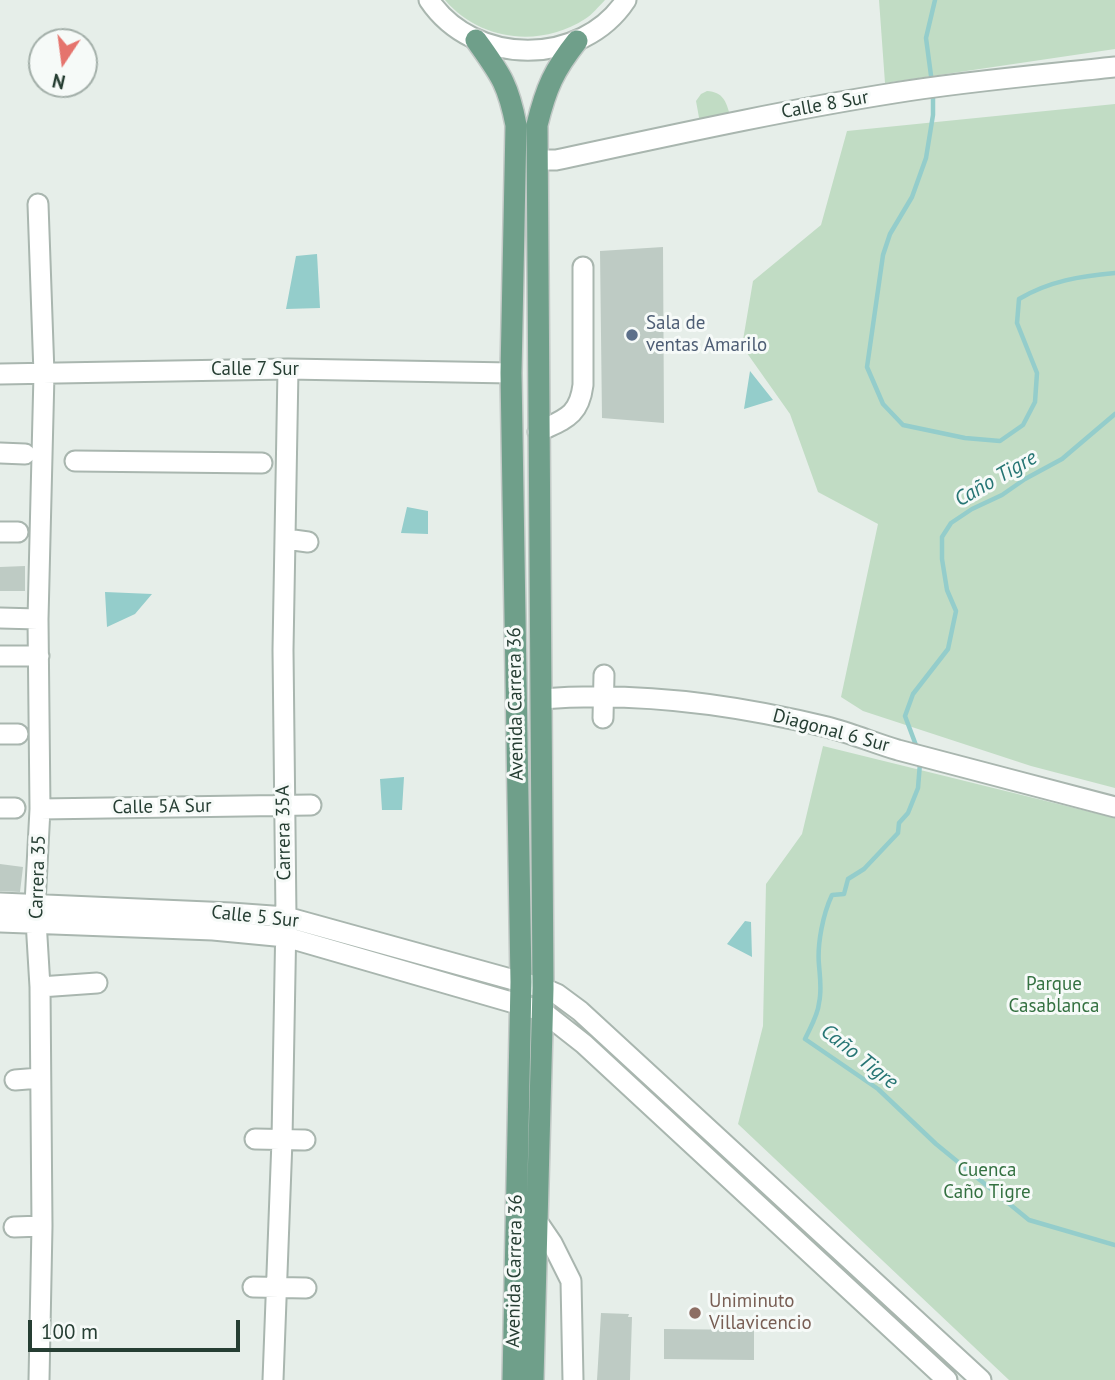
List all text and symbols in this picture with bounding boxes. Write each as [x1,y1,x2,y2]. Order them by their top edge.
north arrow [28,28,98,98]
text: N [50,68,68,95]
street label: Calle 8 Sur [780,86,870,124]
place label: Sala de ventas Amarilo [646,313,767,357]
marker: Sala de ventas Amarilo [624,327,640,343]
street label: Calle 7 Sur [211,359,299,381]
water label: Caño Tigre [950,445,1042,513]
street label: Avenida Carrera 36 [503,627,529,781]
street label: Diagonal 6 Sur [770,704,892,758]
street label: Carrera 35A [272,785,296,881]
street label: Calle 5A Sur [112,795,212,819]
street label: Carrera 35 [25,835,51,919]
street label: Calle 5 Sur [210,901,300,933]
park label: Parque Casablanca [1009,974,1099,1018]
water label: Caño Tigre [815,1019,903,1095]
park label: Cuenca Caño Tigre [943,1160,1031,1204]
street label: Avenida Carrera 36 [502,1194,528,1348]
place label: Uniminuto Villavicencio [709,1291,812,1335]
marker: Uniminuto Villavicencio [687,1305,703,1321]
scale bar [32,1306,243,1350]
text: 100 m [41,1318,98,1345]

